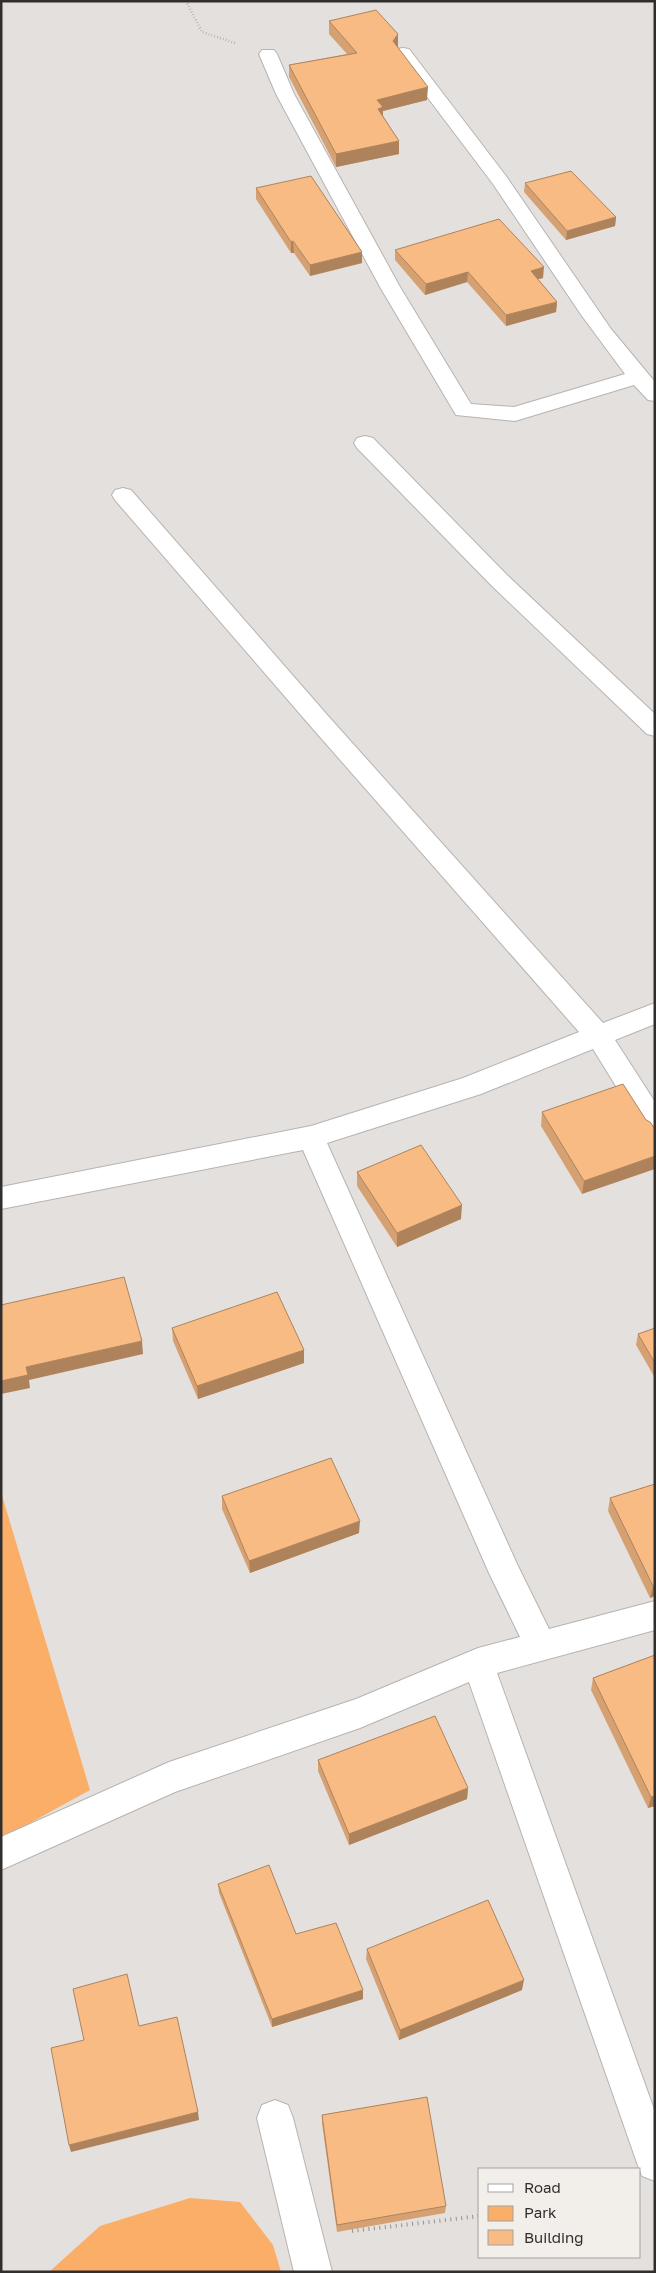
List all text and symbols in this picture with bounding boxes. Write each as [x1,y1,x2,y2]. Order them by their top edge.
legend [478,2168,641,2258]
text: Road [524,2178,561,2196]
text: Park [524,2203,557,2221]
text: Building [524,2228,584,2246]

